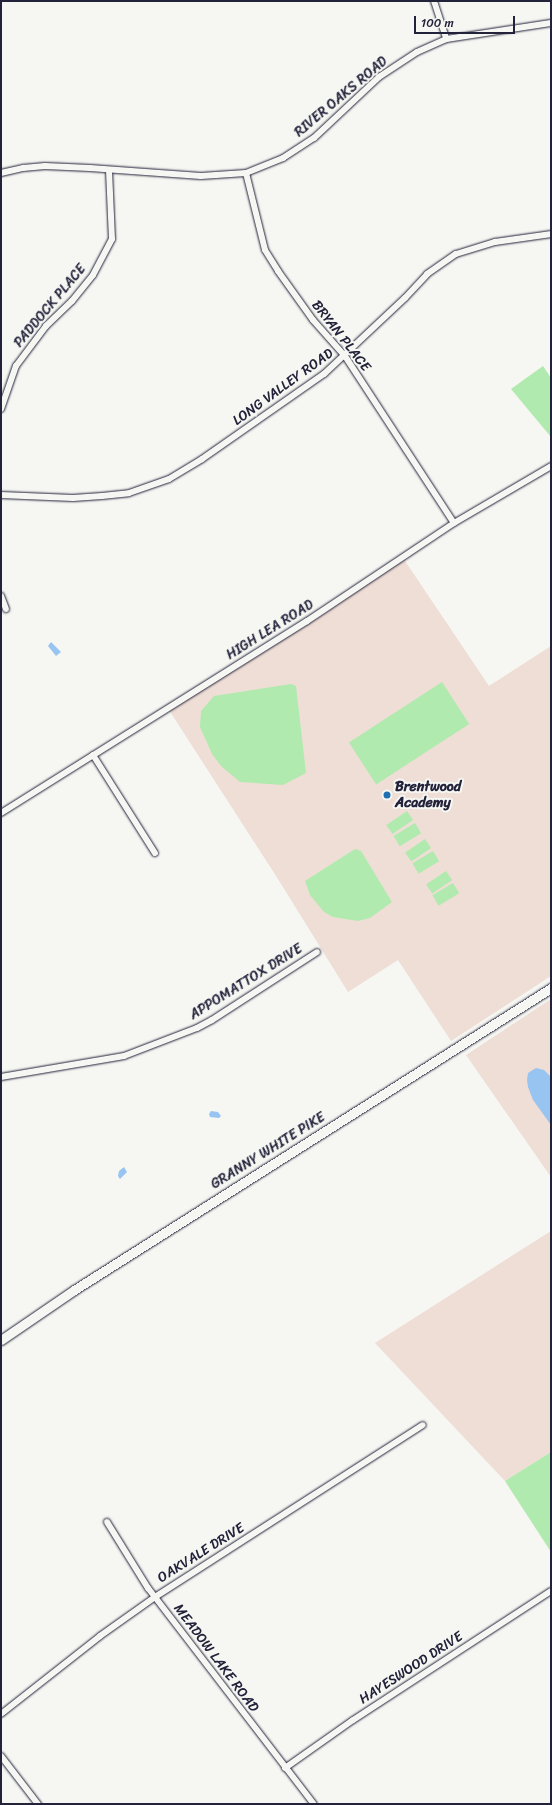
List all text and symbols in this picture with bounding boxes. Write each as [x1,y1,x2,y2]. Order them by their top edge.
scale bar [416,8,517,34]
text: 100 m [421,12,454,34]
street label: RIVER OAKS ROAD [291,53,391,141]
street label: PADDOCK PLACE [10,261,90,351]
street label: BRYAN PLACE [308,297,374,375]
street label: LONG VALLEY ROAD [229,345,337,429]
street label: HIGH LEA ROAD [223,596,317,664]
place label: Brentwood Academy [395,779,461,812]
marker: Brentwood Academy [382,790,392,800]
street label: APPOMATTOX DRIVE [186,940,306,1024]
street label: GRANNY WHITE PIKE [207,1109,329,1193]
street label: OAKVALE DRIVE [154,1519,248,1587]
street label: MEADOW LAKE ROAD [170,1601,262,1715]
street label: HAYESWOOD DRIVE [355,1628,467,1708]

